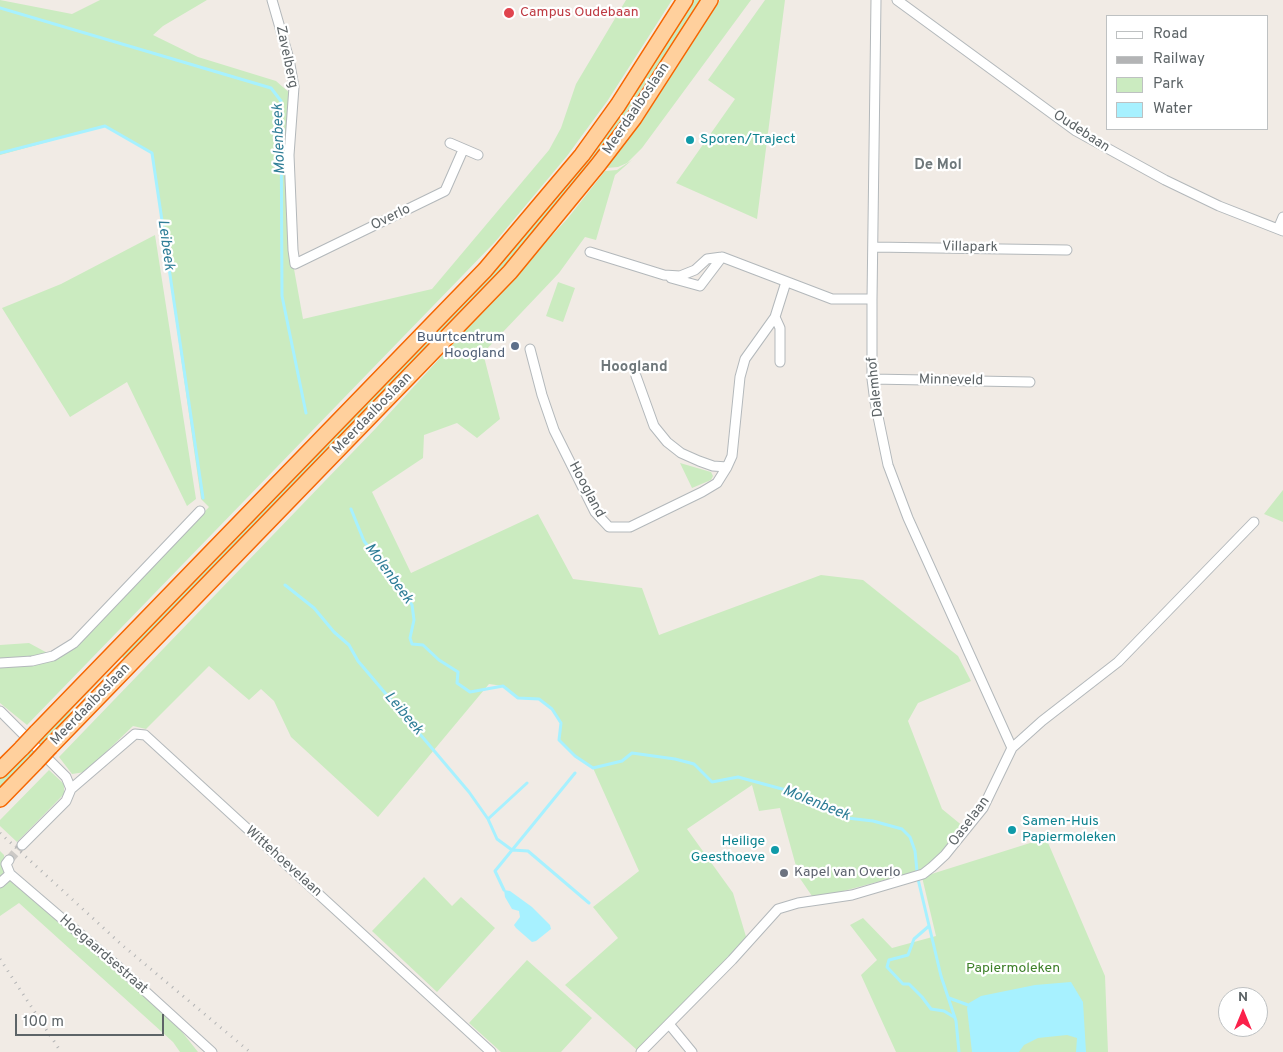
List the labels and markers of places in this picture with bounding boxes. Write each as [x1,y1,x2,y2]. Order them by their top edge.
place label: Campus Oudebaan [520,5,639,21]
marker: Campus Oudebaan [502,6,516,20]
place label: Sporen/Traject [700,132,795,148]
marker: Sporen/Traject [684,134,696,146]
place label: Buurtcentrum Hoogland [417,330,505,362]
marker: Buurtcentrum Hoogland [509,340,521,352]
place label: Samen-Huis Papiermoleken [1022,814,1116,846]
marker: Samen-Huis Papiermoleken [1006,824,1018,836]
place label: Heilige Geesthoeve [691,834,765,866]
marker: Heilige Geesthoeve [769,844,781,856]
place label: Kapel van Overlo [794,865,901,881]
marker: Kapel van Overlo [778,867,790,879]

